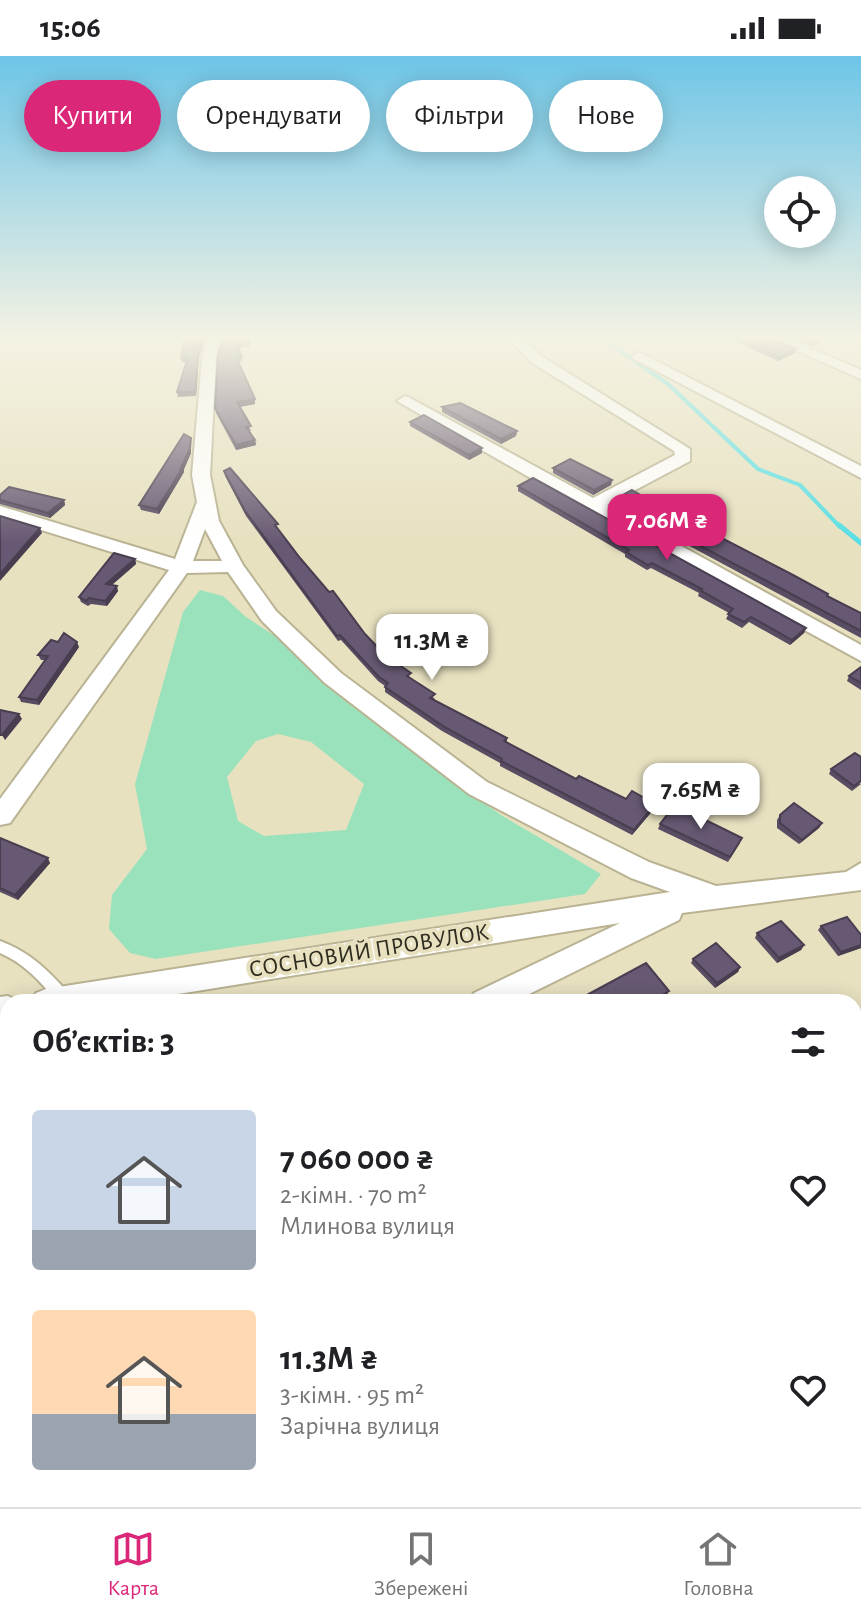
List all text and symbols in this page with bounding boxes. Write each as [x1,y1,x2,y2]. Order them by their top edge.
text: 15:06 [40,13,101,43]
chip: Купити [24,80,161,152]
chip: Орендувати [177,80,370,152]
chip: Фільтри [386,80,533,152]
chip: Нове [549,80,663,152]
map controls [764,176,836,248]
button: locate [764,176,836,248]
pin: 7.06M ₴ [593,494,741,562]
text: 7.06M ₴ [626,507,708,533]
pin: 11.3M ₴ [358,614,506,682]
text: 11.3M ₴ [394,627,470,653]
pin: 7.65M ₴ [627,763,775,831]
text: 7.65M ₴ [661,776,741,802]
street label: СОСНОВИЙ ПРОВУЛОК [247,920,491,982]
icon: filters [786,1020,830,1064]
text: Об’єктів: 3 [32,1025,175,1059]
icon: home [96,1142,192,1238]
text: 7 060 000 ₴ [280,1142,435,1176]
icon: heart [786,1168,830,1212]
text: 2-кімн. · 70 m² [280,1182,427,1208]
text: Млинова вулиця [280,1213,455,1239]
icon: home [96,1342,192,1438]
text: 11.3M ₴ [280,1342,379,1376]
icon: heart [786,1368,830,1412]
text: 3-кімн. · 95 m² [280,1382,424,1408]
text: Зарічна вулиця [280,1413,440,1439]
tab: Карта [107,1527,159,1601]
tab: Збережені [374,1527,468,1601]
tab: Головна [683,1527,754,1601]

